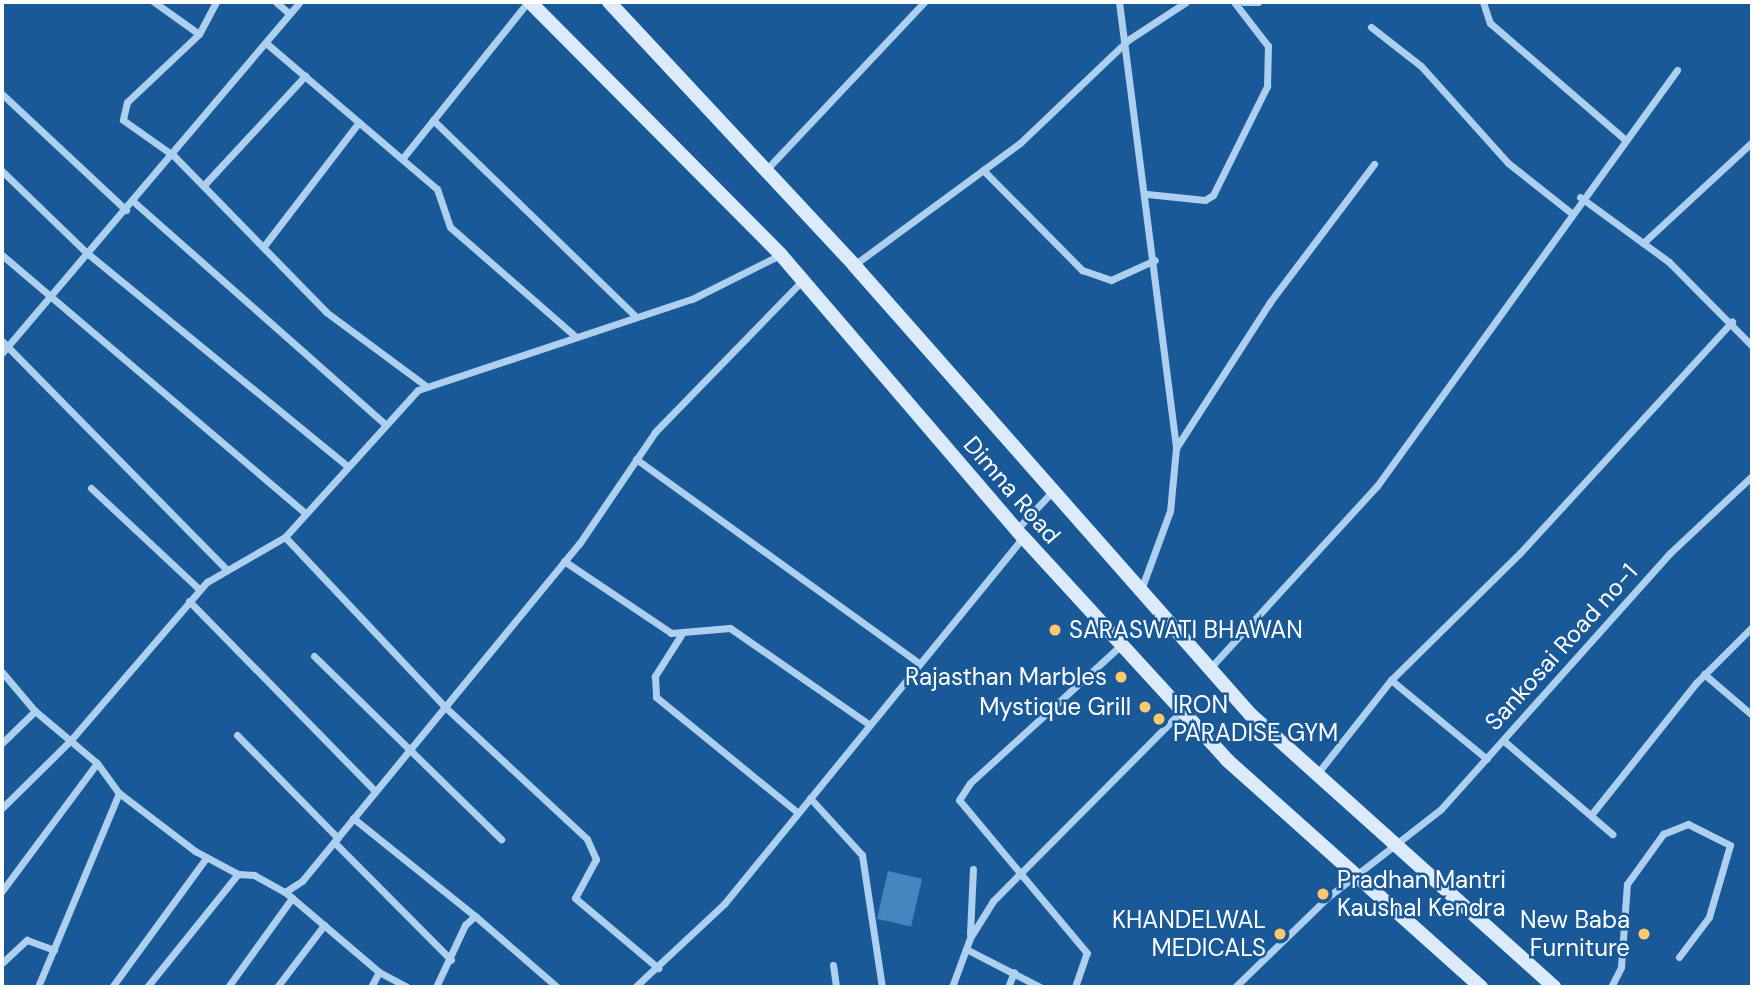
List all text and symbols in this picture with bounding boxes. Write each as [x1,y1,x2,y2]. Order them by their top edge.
street label: Dimna Road [958,430,1066,550]
street label: Sankosai Road no-1 [1479,558,1643,736]
place label: SARASWATI BHAWAN [1069,616,1303,644]
marker: SARASWATI BHAWAN [1047,622,1063,638]
place label: Rajasthan Marbles [905,663,1107,691]
marker: Rajasthan Marbles [1113,669,1129,685]
place label: IRON PARADISE GYM [1173,691,1338,747]
place label: Mystique Grill [979,693,1131,721]
marker: Mystique Grill [1137,699,1153,715]
marker: IRON PARADISE GYM [1151,711,1167,727]
place label: Pradhan Mantri Kaushal Kendra [1337,866,1506,922]
marker: Pradhan Mantri Kaushal Kendra [1315,886,1331,902]
place label: KHANDELWAL MEDICALS [1112,906,1266,962]
place label: New Baba Furniture [1520,906,1630,962]
marker: KHANDELWAL MEDICALS [1272,926,1288,942]
marker: New Baba Furniture [1636,926,1652,942]

